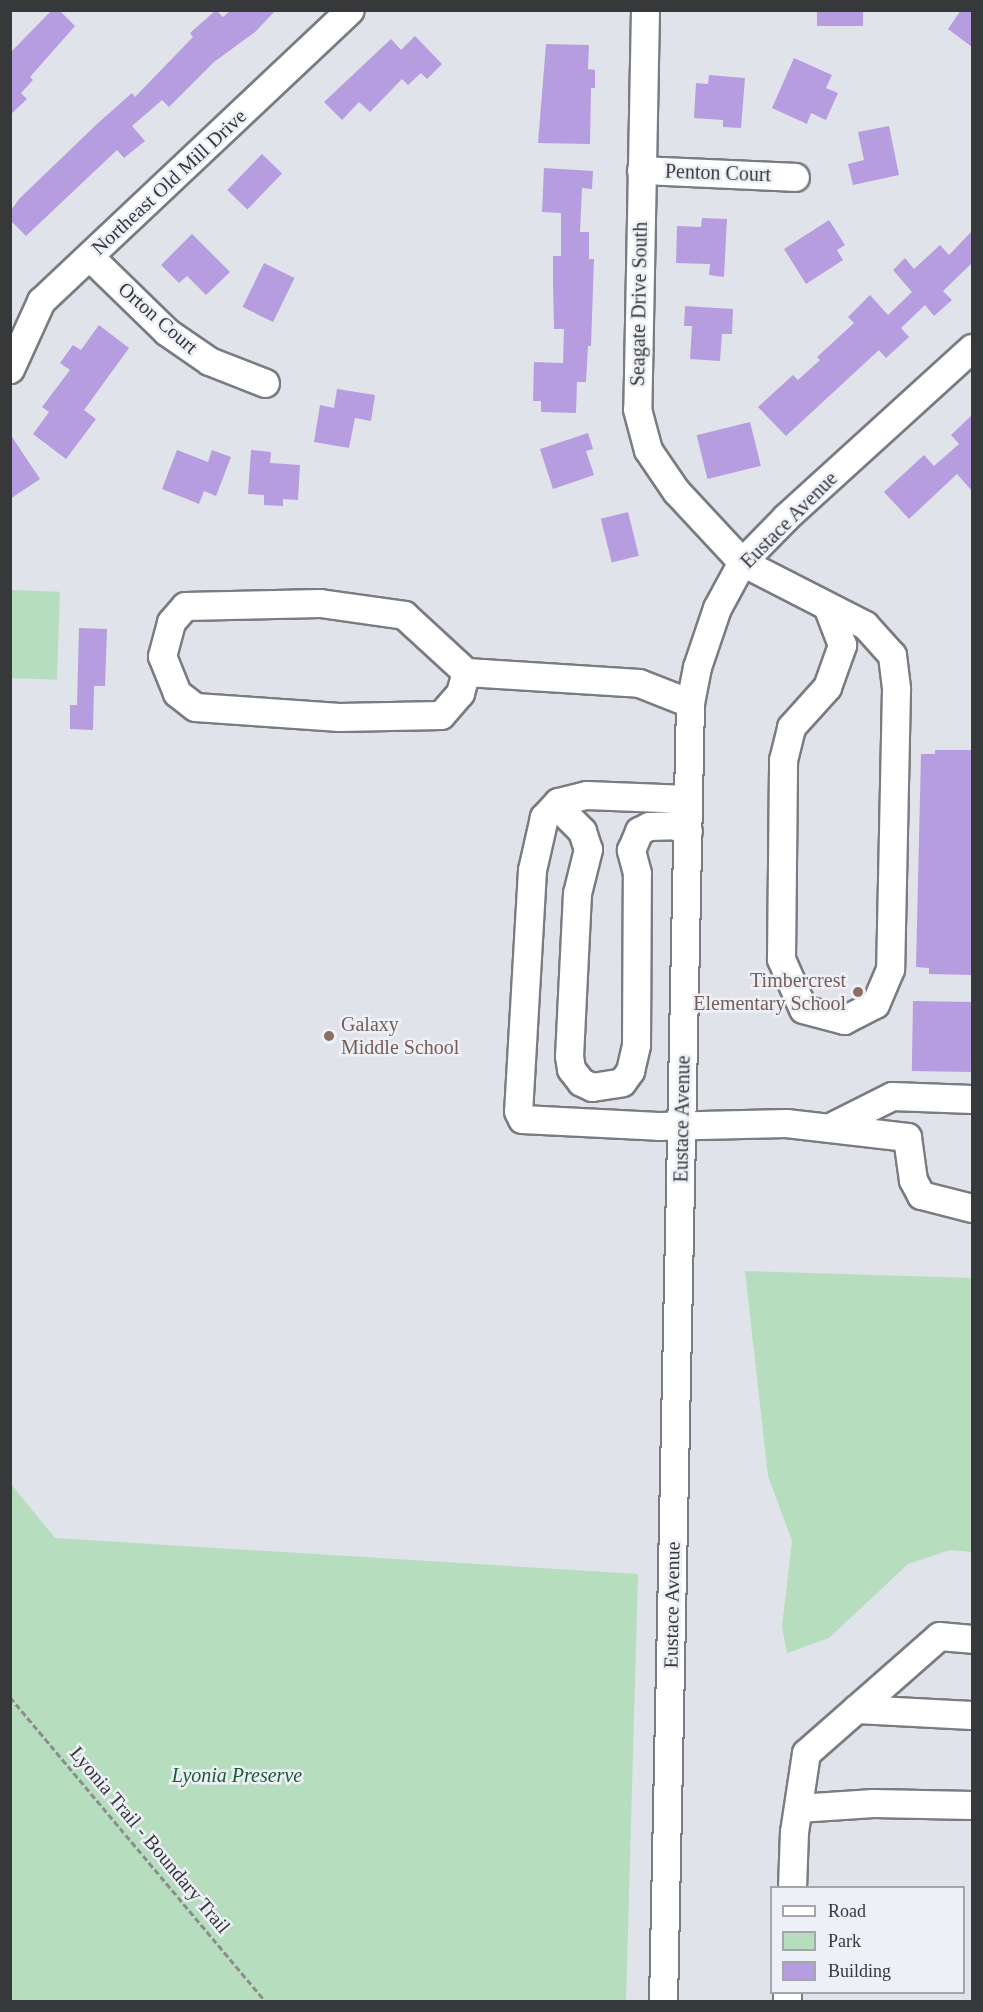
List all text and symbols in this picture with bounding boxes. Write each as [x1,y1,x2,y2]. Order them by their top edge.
street label: Northeast Old Mill Drive [87,104,251,260]
street label: Penton Court [665,159,771,187]
street label: Seagate Drive South [626,222,652,386]
street label: Orton Court [113,277,203,359]
street label: Eustace Avenue [735,466,843,574]
place label: Timbercrest Elementary School [693,969,846,1016]
marker: Timbercrest Elementary School [851,985,865,999]
place label: Galaxy Middle School [341,1012,459,1059]
marker: Galaxy Middle School [322,1029,336,1043]
street label: Eustace Avenue [669,1055,695,1183]
street label: Eustace Avenue [659,1541,685,1669]
street label: Lyonia Trail - Boundary Trail [65,1741,235,1939]
park label: Lyonia Preserve [172,1763,302,1787]
legend [770,1886,965,1994]
text: Road [828,1901,866,1921]
text: Park [828,1931,861,1951]
text: Building [828,1961,891,1981]

